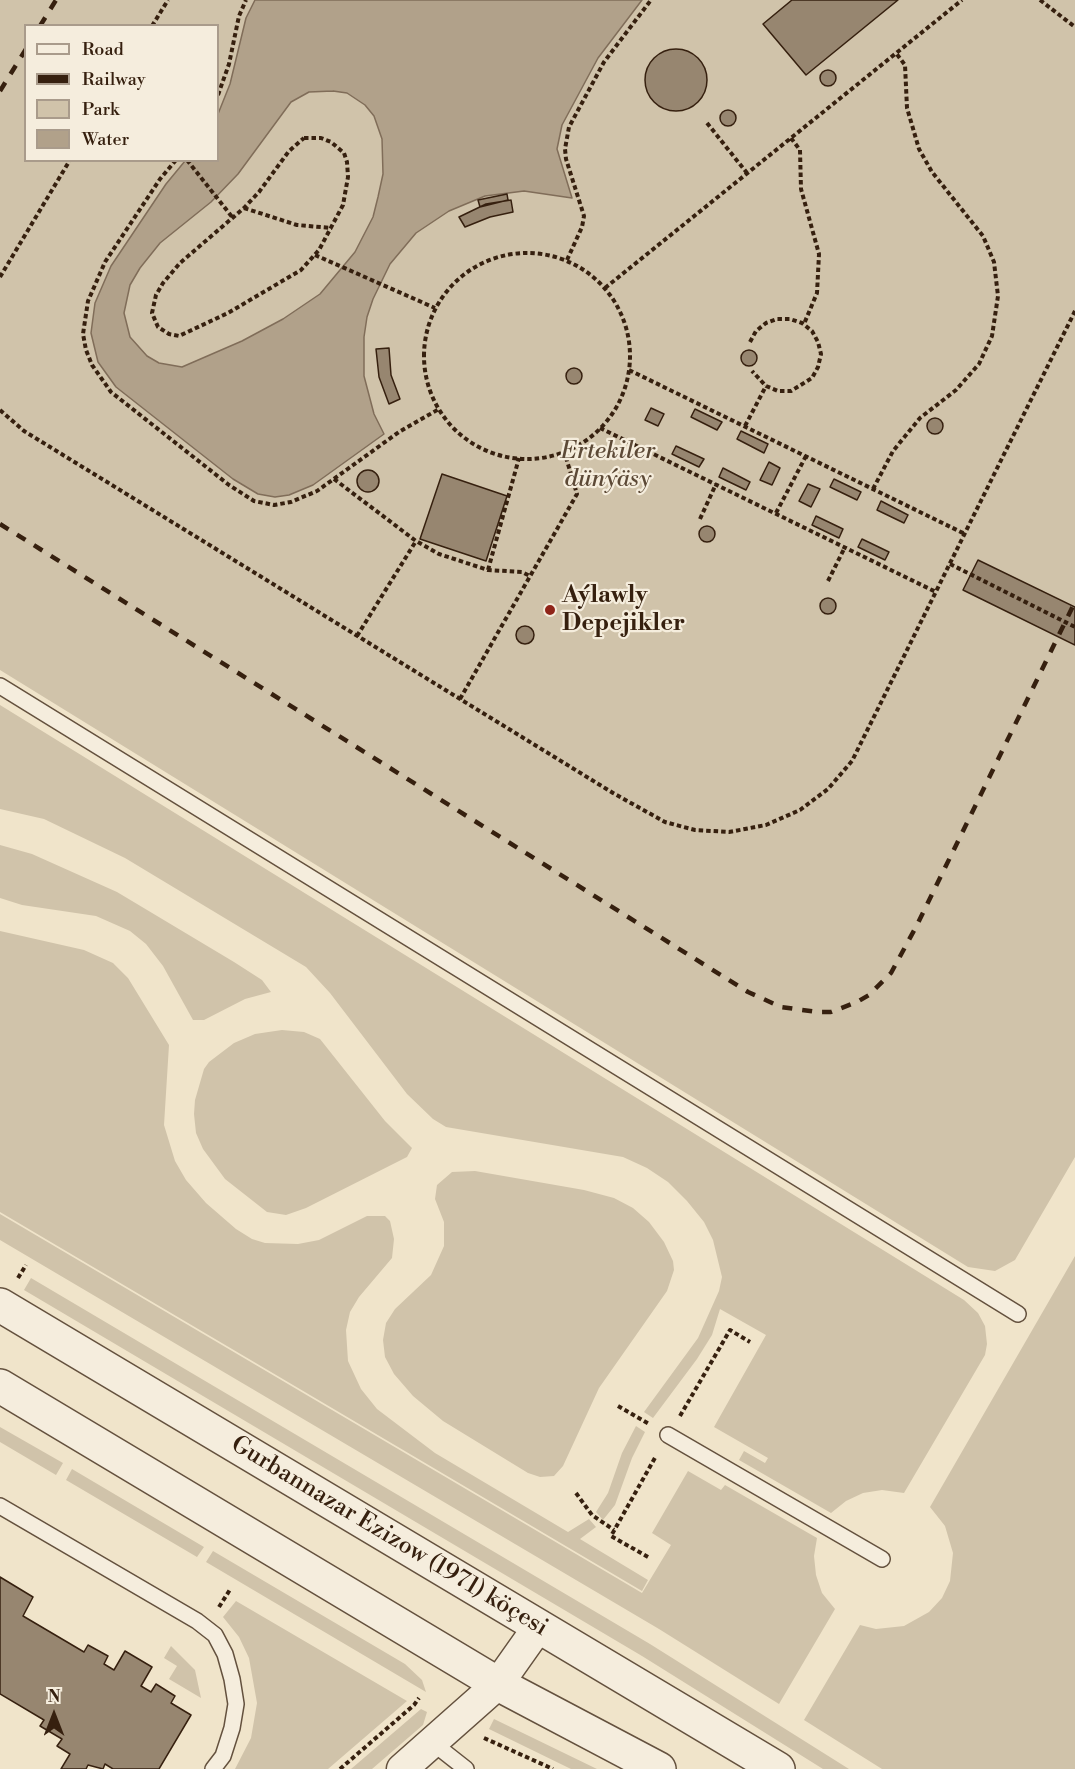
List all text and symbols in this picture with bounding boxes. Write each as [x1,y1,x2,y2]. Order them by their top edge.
legend [24,24,219,162]
text: Road [82,38,124,61]
text: Railway [82,68,145,91]
text: Park [82,98,119,121]
text: Water [82,128,129,151]
park label: Ertekiler dünýäsy [561,438,655,494]
place label: Aýlawly Depejikler [562,582,685,638]
marker: Aýlawly Depejikler [543,603,557,617]
street label: Gurbannazar Ezizow (1971) köçesi [225,1431,553,1643]
north arrow [24,1685,84,1745]
text: N [48,1687,60,1707]

